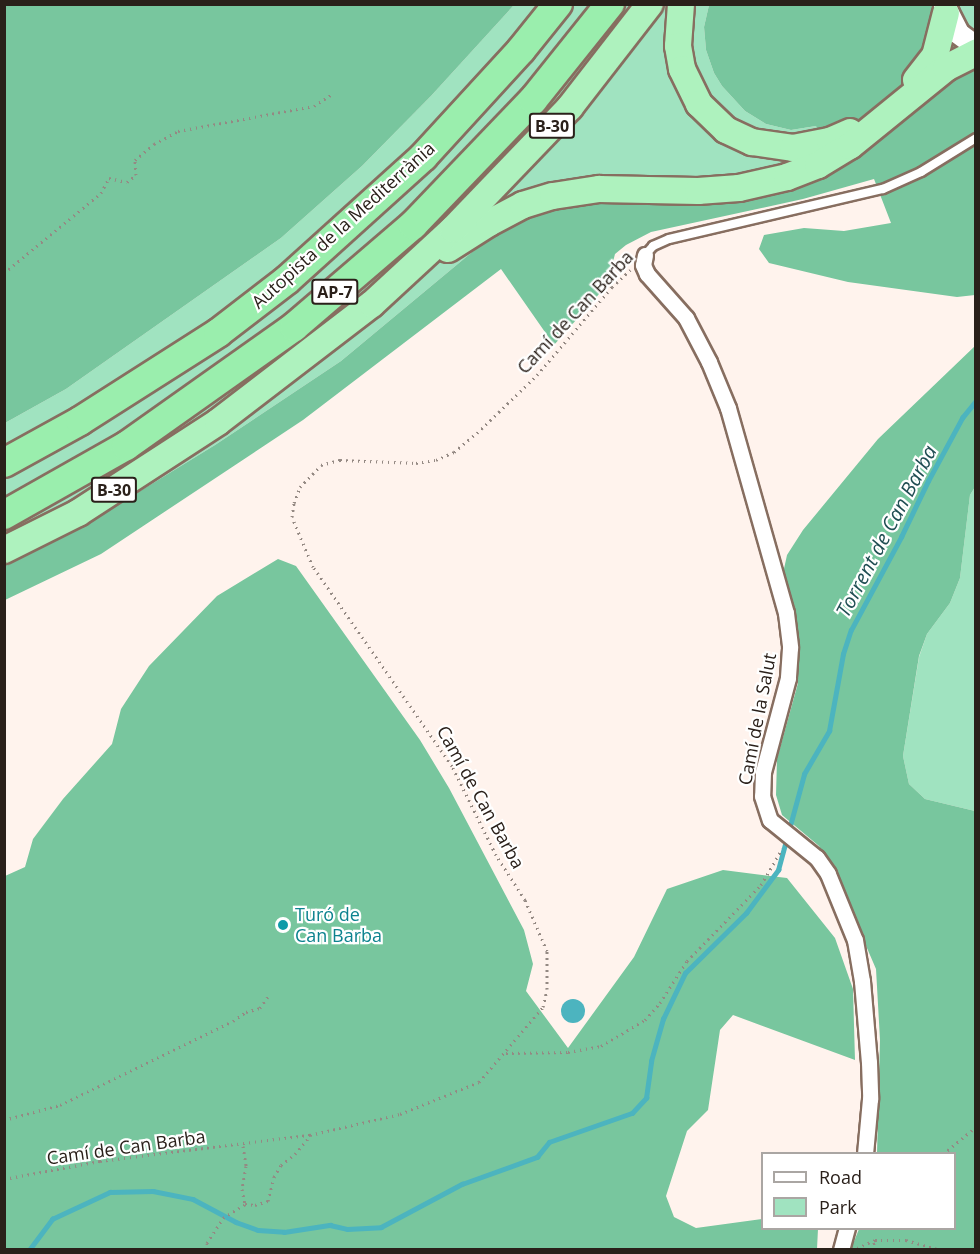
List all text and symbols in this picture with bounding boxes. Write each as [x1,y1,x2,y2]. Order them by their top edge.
road number: B-30 [528,113,576,139]
street label: Autopista de la Mediterrània [247,137,439,313]
street label: Camí de Can Barba [513,246,637,378]
road number: AP-7 [311,279,359,305]
water label: Torrent de Can Barba [831,441,941,621]
road number: B-30 [90,477,138,503]
street label: Camí de la Salut [734,651,780,787]
street label: Camí de Can Barba [433,722,529,872]
place label: Turó de Can Barba [295,904,382,946]
marker: Turó de Can Barba [276,918,290,932]
street label: Camí de Can Barba [45,1125,207,1169]
legend [761,1152,956,1230]
text: Road [819,1165,862,1189]
text: Park [819,1195,857,1219]

